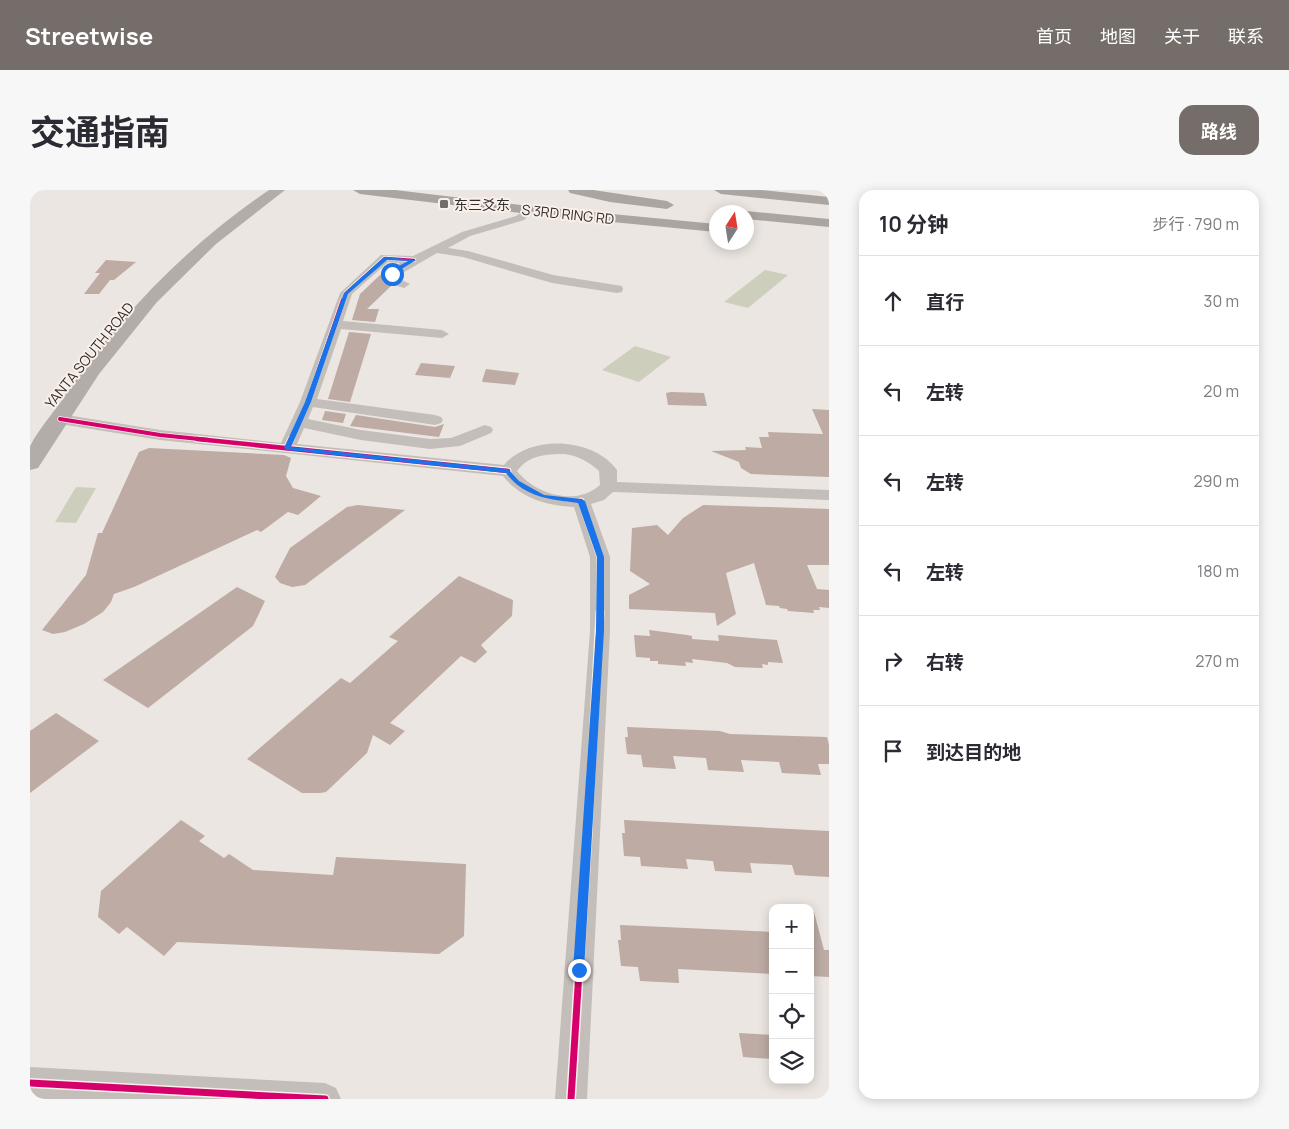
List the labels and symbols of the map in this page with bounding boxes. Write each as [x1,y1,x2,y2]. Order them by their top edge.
place label: 东三爻东 [454,195,510,214]
marker: 东三爻东 [438,198,450,210]
street label: S 3RD RING RD [521,200,615,228]
north arrow [709,205,754,250]
route start [381,263,404,286]
street label: YANTA SOUTH ROAD [40,298,138,412]
route end [568,959,591,982]

